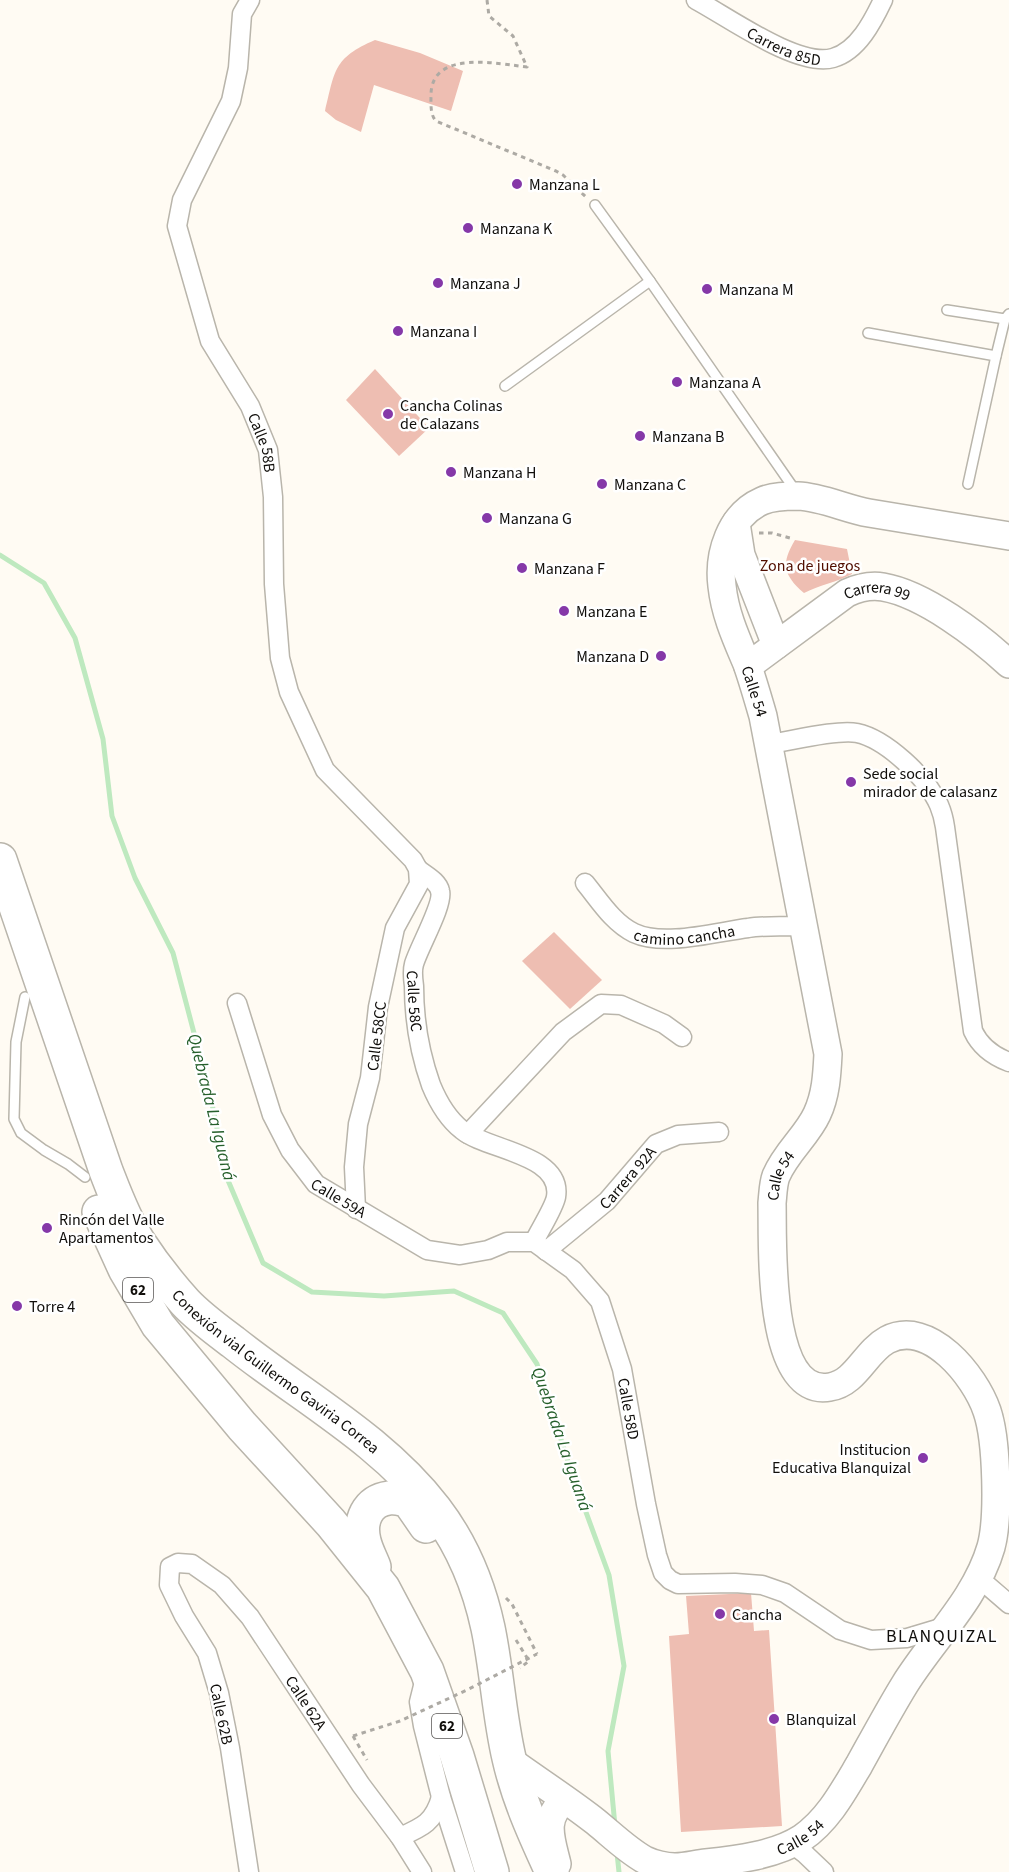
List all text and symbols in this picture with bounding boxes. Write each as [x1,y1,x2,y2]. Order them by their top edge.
street label: Carrera 85D [743,22,822,71]
place label: Manzana L [529,174,600,196]
marker: Manzana L [510,177,524,191]
place label: Manzana K [480,218,553,240]
marker: Manzana K [461,221,475,235]
place label: Manzana J [450,273,521,295]
marker: Manzana J [431,276,445,290]
place label: Manzana M [719,279,794,301]
marker: Manzana M [700,282,714,296]
place label: Manzana I [410,321,477,343]
marker: Manzana I [391,324,405,338]
place label: Manzana A [689,372,761,394]
marker: Manzana A [670,375,684,389]
place label: Cancha Colinas de Calazans [400,395,503,435]
marker: Cancha Colinas de Calazans [381,407,395,421]
street label: Calle 58B [242,410,280,474]
place label: Manzana B [652,426,724,448]
marker: Manzana B [633,429,647,443]
place label: Manzana H [463,462,536,484]
marker: Manzana H [444,465,458,479]
place label: Manzana C [614,474,686,496]
marker: Manzana C [595,477,609,491]
place label: Manzana G [499,508,572,530]
marker: Manzana G [480,511,494,525]
park label: Zona de juegos [760,555,861,577]
place label: Manzana F [534,558,605,580]
marker: Manzana F [515,561,529,575]
street label: Carrera 99 [840,576,914,606]
place label: Manzana E [576,601,647,623]
marker: Manzana E [557,604,571,618]
place label: Manzana D [576,646,649,668]
marker: Manzana D [654,649,668,663]
street label: Calle 54 [735,663,773,720]
place label: Sede social mirador de calasanz [863,763,998,803]
marker: Sede social mirador de calasanz [844,775,858,789]
street label: camino cancha [630,920,737,951]
street label: Calle 58C [401,970,427,1033]
street label: Calle 58CC [362,1000,392,1072]
water label: Quebrada La Iguaná [181,1031,242,1184]
street label: Carrera 92A [595,1141,662,1215]
street label: Calle 54 [762,1146,800,1201]
street label: Calle 59A [306,1173,370,1224]
place label: Rincón del Valle Apartamentos [59,1209,165,1249]
marker: Rincón del Valle Apartamentos [40,1221,54,1235]
road number: 62 [123,1278,153,1302]
street label: Conexión vial Guillermo Gaviria Correa [167,1285,384,1459]
place label: Torre 4 [29,1296,75,1318]
marker: Torre 4 [10,1299,24,1313]
water label: Quebrada La Iguaná [525,1364,598,1515]
street label: Calle 58D [612,1376,644,1442]
place label: Institucion Educativa Blanquizal [772,1439,911,1479]
marker: Institucion Educativa Blanquizal [916,1451,930,1465]
place label: Cancha [732,1604,782,1626]
marker: Cancha [713,1607,727,1621]
district label: BLANQUIZAL [886,1624,998,1649]
street label: Calle 62A [280,1672,332,1735]
street label: Calle 62B [204,1682,238,1747]
place label: Blanquizal [786,1709,856,1731]
marker: Blanquizal [767,1712,781,1726]
road number: 62 [432,1714,462,1738]
street label: Calle 54 [774,1815,829,1861]

